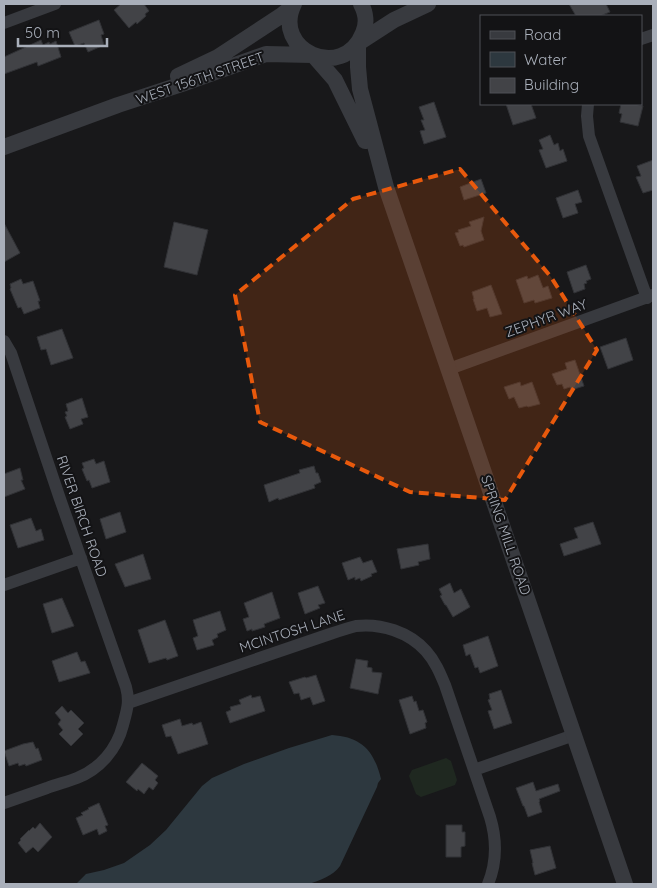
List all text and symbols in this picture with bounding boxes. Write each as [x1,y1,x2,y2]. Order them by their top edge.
scale bar [18,15,106,47]
legend [480,15,642,105]
text: 50 m [25,23,60,42]
text: Road [524,25,561,44]
street label: WEST 156TH STREET [134,48,266,108]
text: Water [524,50,567,69]
text: Building [524,75,579,94]
street label: ZEPHYR WAY [503,295,590,341]
street label: RIVER BIRCH ROAD [53,453,111,579]
street label: SPRING MILL ROAD [477,473,535,597]
street label: MCINTOSH LANE [237,605,347,657]

